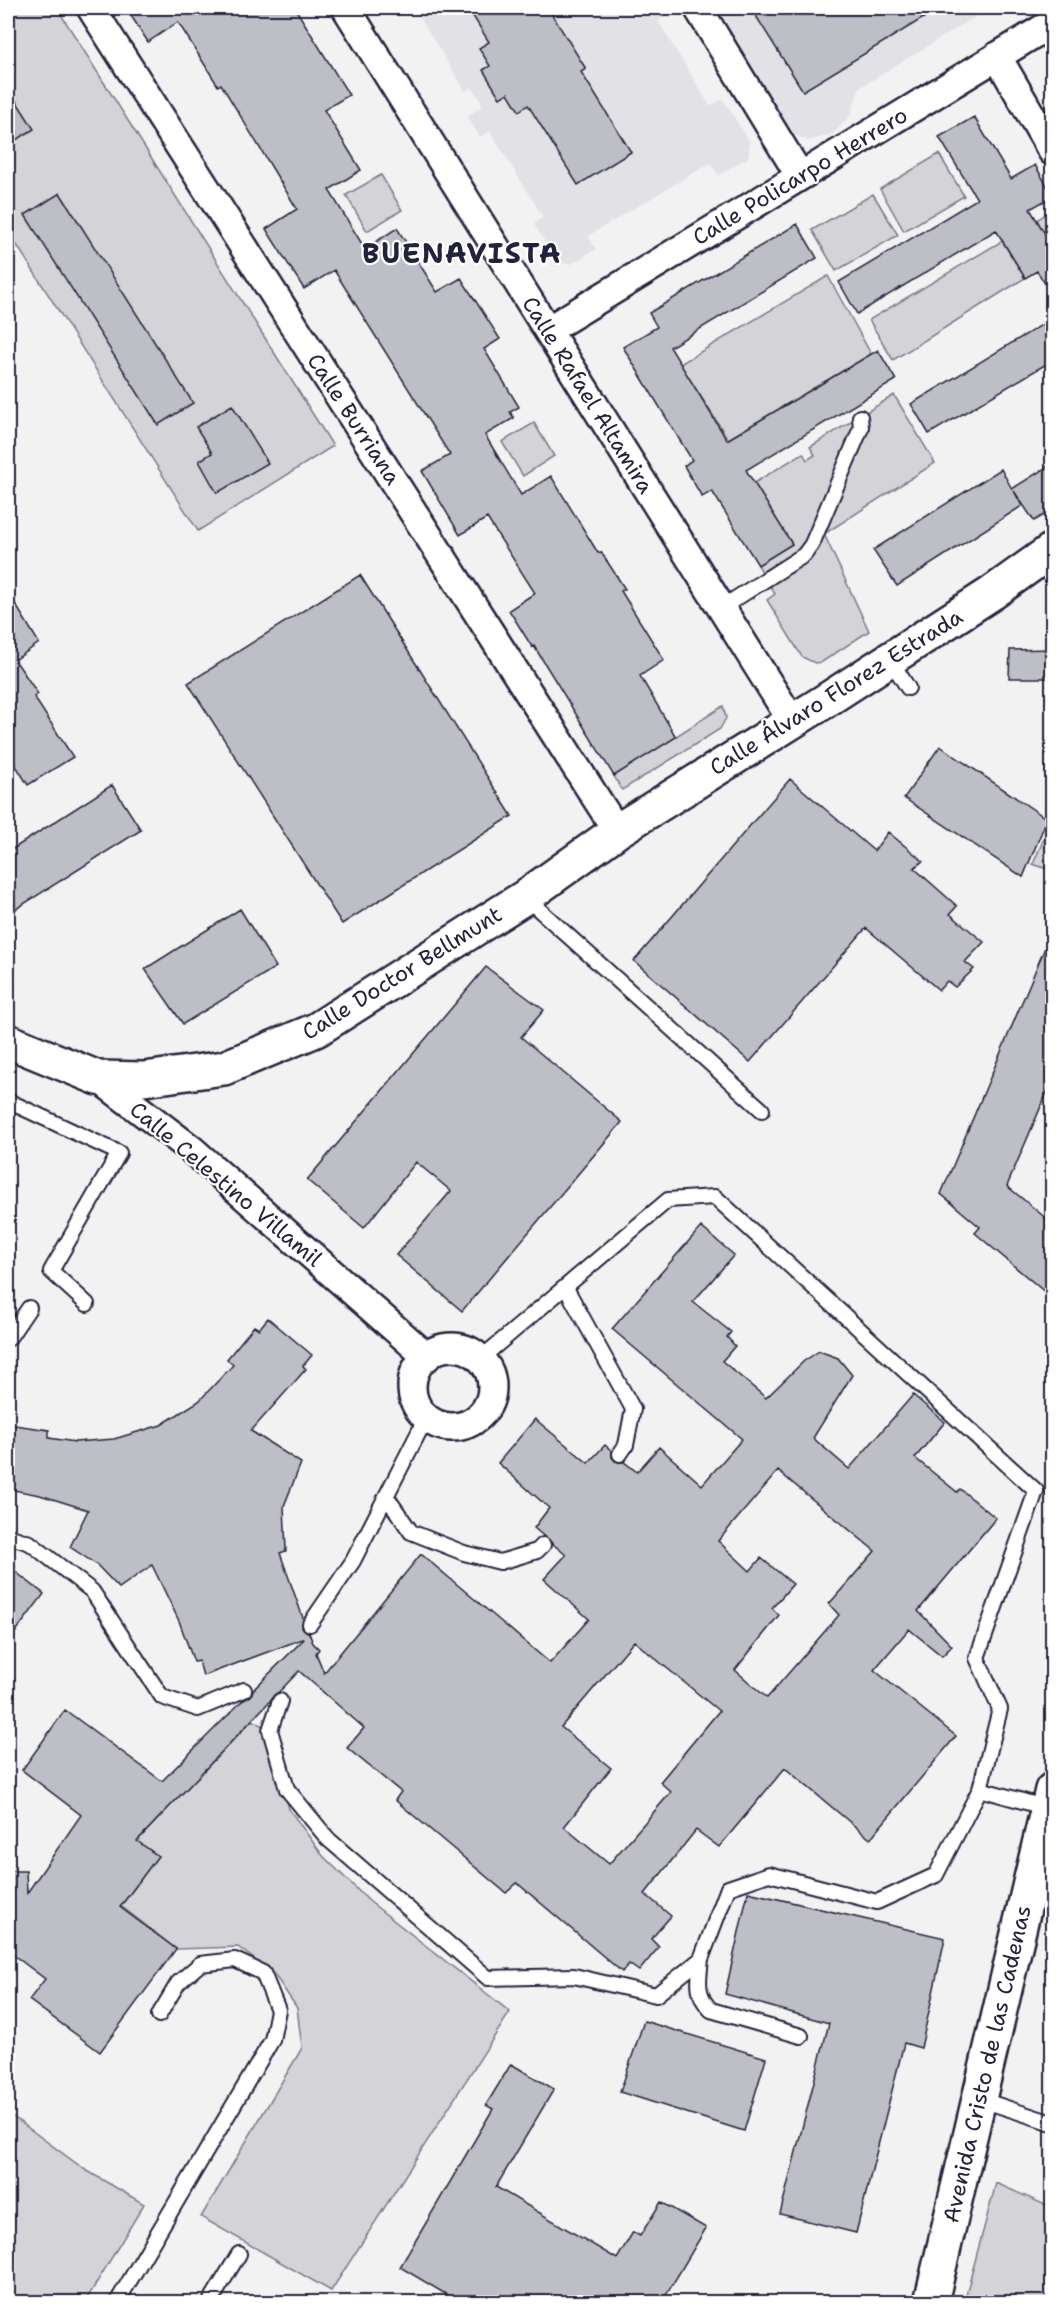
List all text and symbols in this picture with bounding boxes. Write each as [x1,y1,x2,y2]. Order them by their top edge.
street label: Calle Policarpo Herrero [687,100,913,252]
district label: BUENAVISTA [362,234,562,272]
street label: Calle Rafael Altamira [515,291,661,499]
street label: Calle Burriana [301,348,408,491]
street label: Calle Álvaro Florez Estrada [704,602,968,782]
street label: Calle Doctor Bellmunt [297,900,507,1046]
street label: Calle Celestino Villamil [124,1095,329,1273]
street label: Avenida Cristo de las Cadenas [936,1902,1038,2226]

